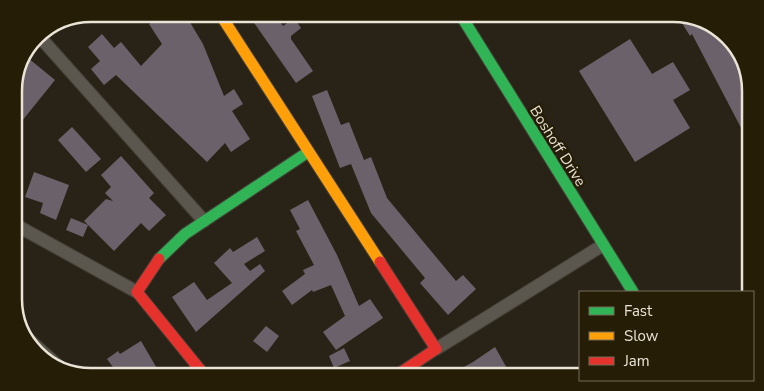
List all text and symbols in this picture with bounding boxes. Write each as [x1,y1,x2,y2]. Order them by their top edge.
street label: Boshoff Drive [525,102,591,190]
legend [579,291,754,381]
text: Fast [624,301,653,321]
text: Slow [624,326,659,346]
text: Jam [623,351,650,371]

